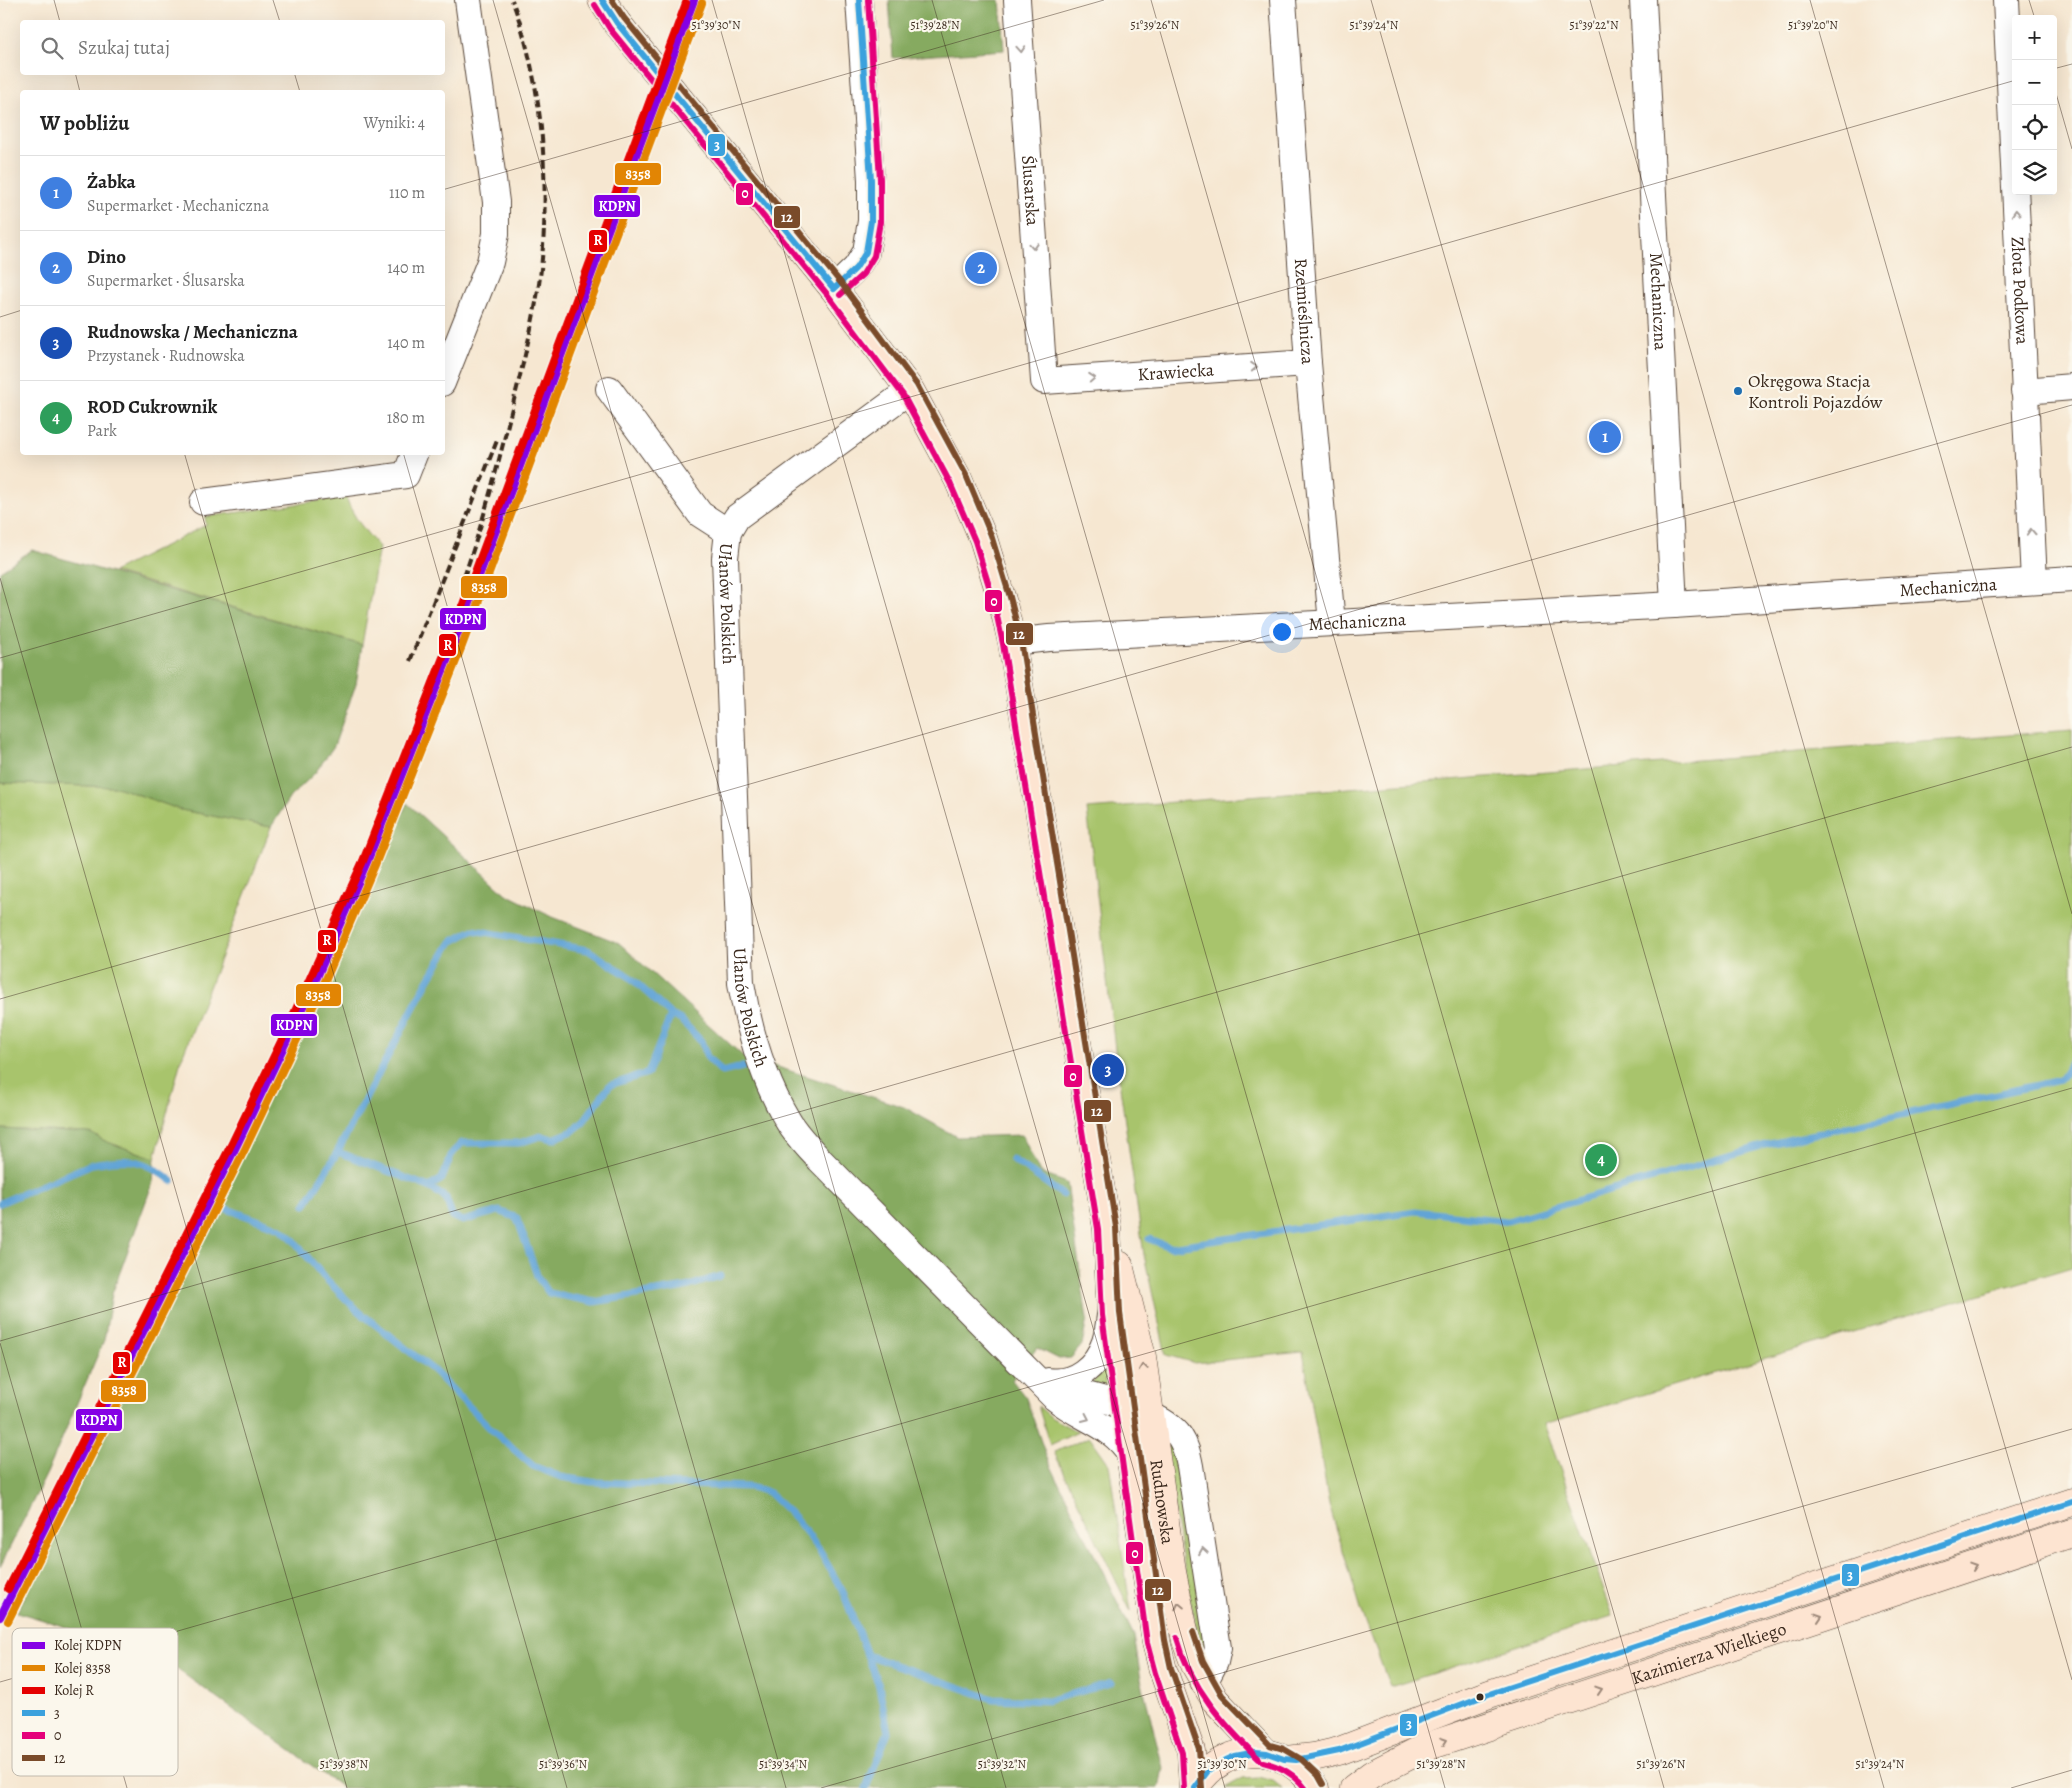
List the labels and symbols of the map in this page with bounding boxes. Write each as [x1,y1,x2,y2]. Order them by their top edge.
text: 51°39'30"N [691,17,741,33]
text: 51°39'28"N [910,17,960,33]
text: 51°39'26"N [1131,17,1180,33]
text: 51°39'24"N [1350,17,1399,33]
text: 51°39'22"N [1569,17,1619,33]
text: 51°39'20"N [1788,17,1838,33]
one-way arrow [1015,45,1026,53]
line badge: 3 [707,133,726,157]
text: 3 [714,136,720,155]
street label: Ślusarska [1016,155,1045,227]
line badge: 8358 [614,162,662,186]
text: 8358 [625,165,651,184]
line badge: 0 [735,182,754,206]
text: 0 [741,184,749,203]
line badge: KDPN [593,194,641,218]
text: KDPN [598,197,636,216]
line badge: 12 [773,205,801,229]
text: 12 [781,208,793,227]
one-way arrow [2010,208,2021,216]
line badge: R [588,229,608,253]
text: R [594,231,603,250]
street label: Złota Podkowa [2005,236,2035,346]
one-way arrow [1029,242,1040,250]
pin: 2 [965,249,997,287]
street label: Mechaniczna [1644,252,1673,352]
street label: Rzemieślnicza [1289,257,1320,366]
street label: Krawiecka [1137,357,1215,387]
one-way arrow [1251,361,1259,372]
place label: Okręgowa Stacja Kontroli Pojazdów [1748,369,1883,414]
one-way arrow [1088,373,1096,384]
marker: Okręgowa Stacja Kontroli Pojazdów [1732,385,1744,397]
pin: 1 [1589,418,1621,456]
one-way arrow [2026,528,2037,536]
street label: Ułanów Polskich [713,542,741,665]
street label: Mechaniczna [1899,572,1998,602]
line badge: 8358 [460,575,508,599]
text: 8358 [471,578,497,597]
line badge: 0 [984,589,1003,613]
text: 0 [990,592,998,611]
line badge: KDPN [439,607,487,631]
street label: Mechaniczna [1308,607,1407,636]
text: KDPN [444,610,482,629]
your location [1269,619,1295,645]
line badge: 12 [1005,622,1034,646]
text: 12 [1013,625,1025,644]
line badge: R [438,633,457,657]
text: R [444,636,453,655]
line badge: R [317,929,337,953]
text: R [323,931,332,950]
street label: Ułanów Polskich [728,947,774,1071]
line badge: 8358 [295,983,342,1007]
text: 8358 [305,986,331,1005]
line badge: KDPN [270,1013,318,1037]
text: KDPN [275,1016,313,1035]
pin: 3 [1092,1051,1124,1089]
line badge: 0 [1063,1064,1083,1088]
text: 0 [1069,1067,1077,1086]
line badge: 12 [1083,1099,1112,1123]
text: 12 [1091,1102,1103,1121]
pin: 4 [1585,1141,1617,1179]
line badge: R [112,1351,131,1375]
text: R [118,1353,127,1372]
one-way arrow [1138,1363,1149,1371]
line badge: 8358 [100,1379,147,1403]
text: 8358 [111,1381,137,1400]
line badge: KDPN [75,1408,123,1432]
text: KDPN [80,1411,118,1430]
one-way arrow [1081,1412,1090,1422]
street label: Rudnowska [1144,1458,1180,1546]
line badge: 0 [1125,1541,1144,1565]
text: 0 [1131,1544,1139,1563]
one-way arrow [1198,1547,1208,1555]
one-way arrow [1969,1562,1977,1572]
line badge: 3 [1841,1563,1860,1587]
text: 3 [1847,1566,1853,1585]
line badge: 12 [1144,1578,1172,1602]
text: 12 [1152,1581,1164,1600]
one-way arrow [1175,1602,1185,1610]
one-way arrow [1815,1613,1823,1623]
street label: Kazimierza Wielkiego [1628,1616,1789,1690]
legend [12,1628,178,1776]
text: Kolej KDPN [54,1636,122,1655]
text: Kolej 8358 [54,1659,111,1678]
text: Kolej R [54,1681,94,1700]
one-way arrow [1594,1685,1602,1695]
unlabelled marker [1475,1692,1485,1702]
text: 3 [54,1704,60,1723]
line badge: 3 [1399,1713,1418,1737]
text: 3 [1406,1715,1412,1734]
text: 0 [54,1726,61,1745]
one-way arrow [1440,1737,1448,1747]
text: 12 [54,1749,66,1768]
text: 51°39'38"N [320,1756,369,1772]
text: 51°39'36"N [539,1756,587,1772]
text: 51°39'34"N [759,1756,807,1772]
text: 51°39'32"N [978,1756,1027,1772]
text: 51°39'30"N [1197,1756,1247,1772]
text: 51°39'28"N [1416,1756,1466,1772]
text: 51°39'26"N [1637,1756,1686,1772]
text: 51°39'24"N [1856,1756,1905,1772]

